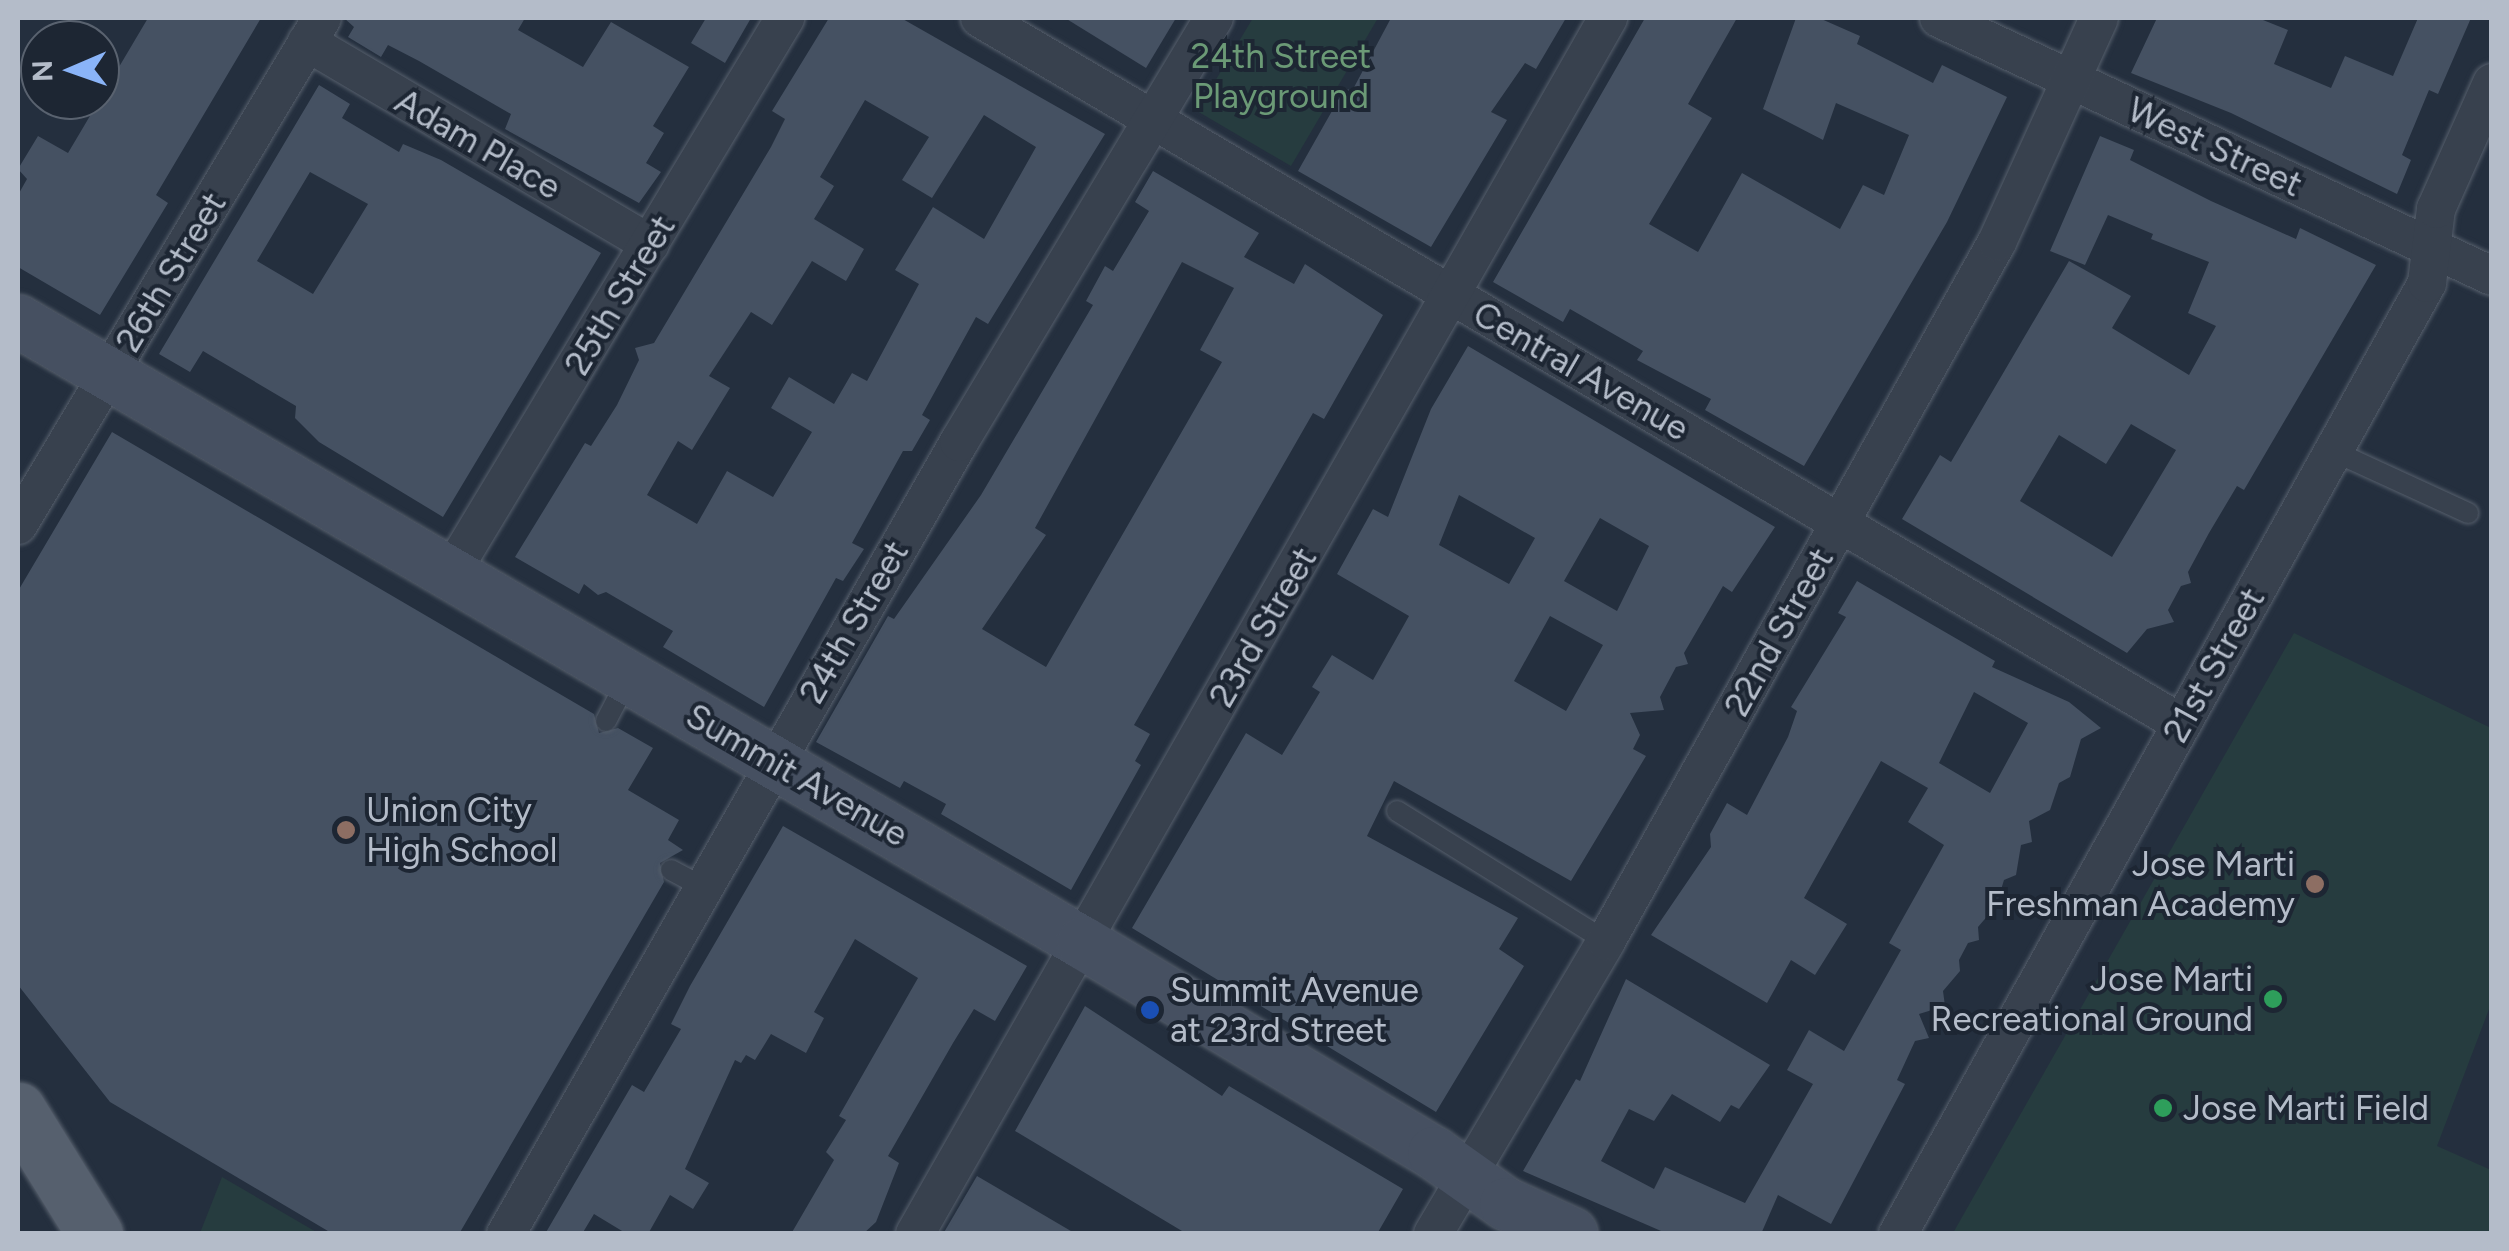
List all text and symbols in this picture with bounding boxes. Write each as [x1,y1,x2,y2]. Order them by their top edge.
north arrow [20,20,120,120]
park label: 24th Street Playground [1191,35,1371,117]
text: N [25,60,59,82]
street label: Adam Place [388,80,568,208]
street label: West Street [2121,88,2309,206]
street label: 26th Street [107,185,235,359]
street label: 25th Street [556,207,684,383]
street label: Central Avenue [1466,292,1696,450]
street label: 24th Street [791,533,917,711]
street label: 23rd Street [1200,540,1326,714]
street label: 22nd Street [1716,541,1842,723]
street label: 21st Street [2154,580,2274,750]
street label: Summit Avenue [679,695,915,855]
place label: Union City High School [366,789,557,871]
marker: Union City High School [335,819,357,841]
place label: Jose Marti Freshman Academy [1986,843,2295,925]
marker: Jose Marti Freshman Academy [2304,873,2326,895]
place label: Jose Marti Recreational Ground [1931,958,2253,1040]
place label: Summit Avenue at 23rd Street [1170,969,1419,1051]
marker: Jose Marti Recreational Ground [2262,988,2284,1010]
marker: Summit Avenue at 23rd Street [1139,999,1161,1021]
place label: Jose Marti Field [2183,1087,2429,1129]
marker: Jose Marti Field [2152,1097,2174,1119]

